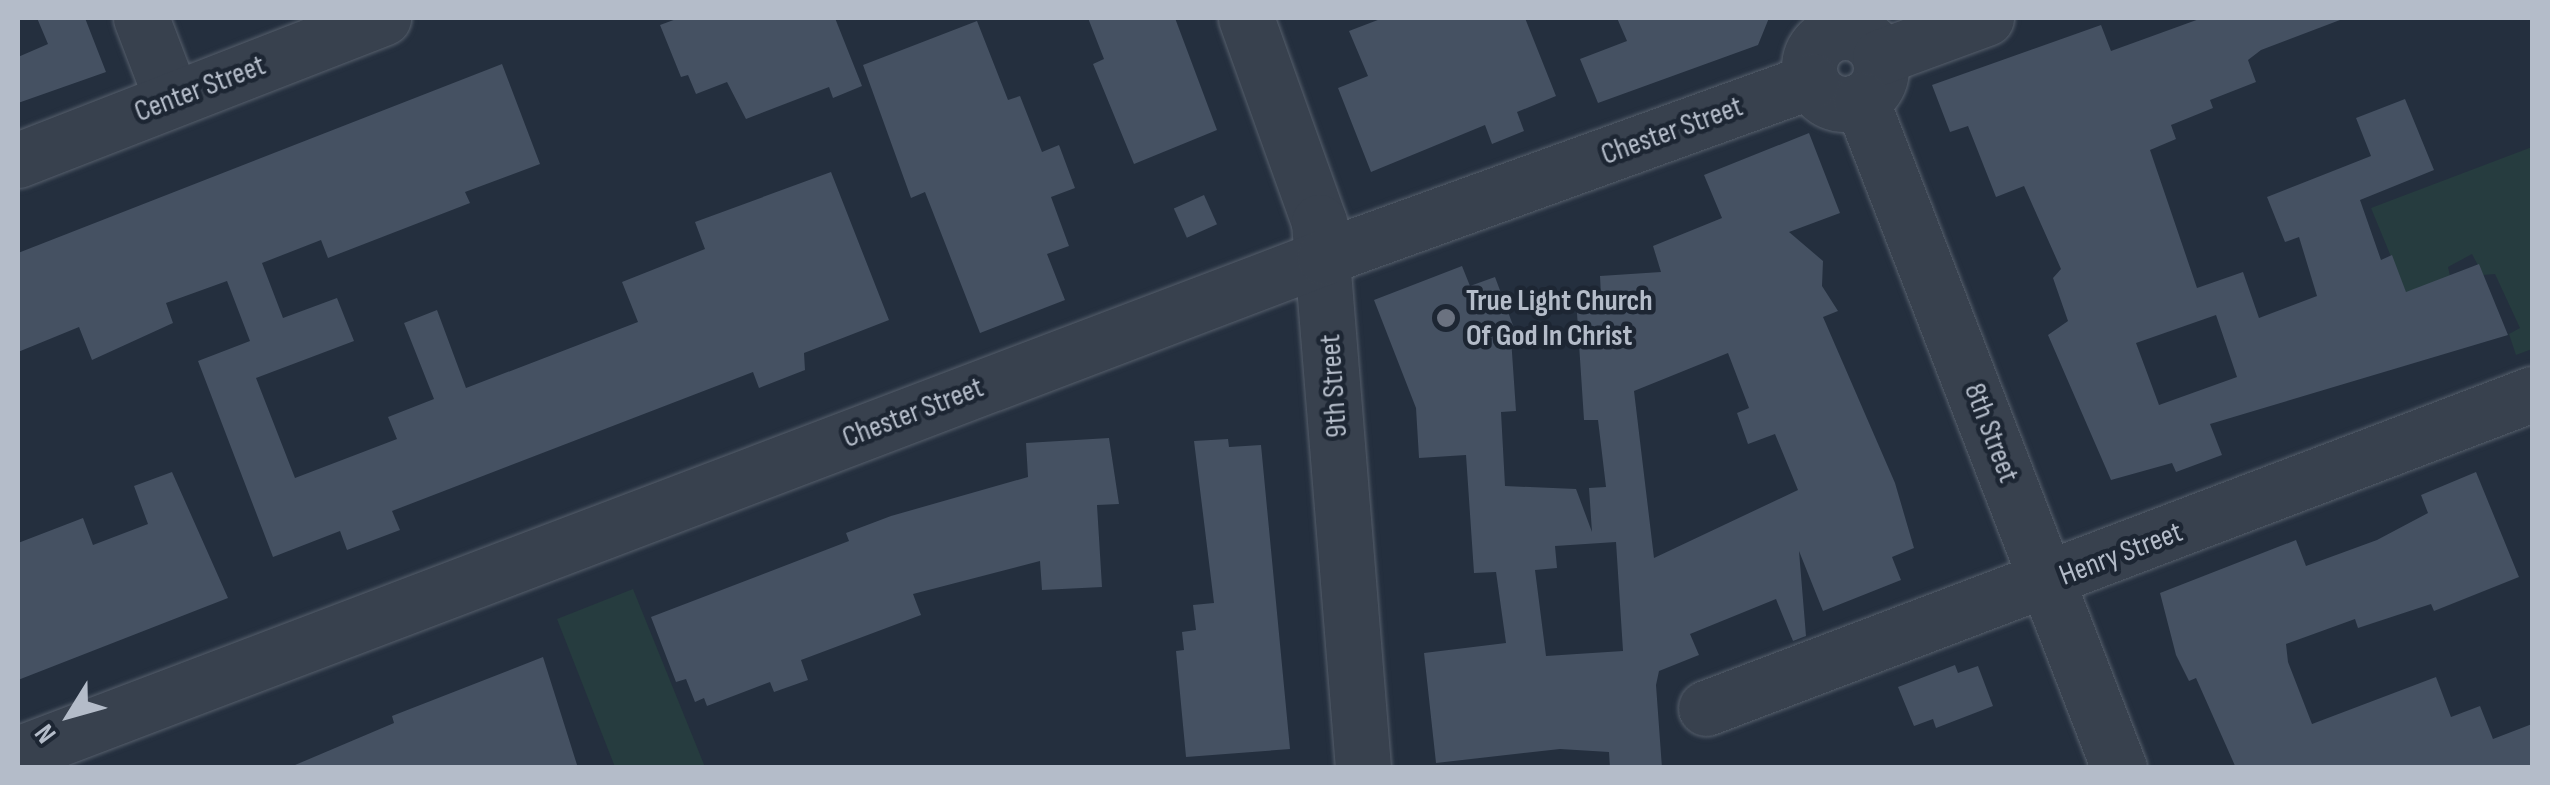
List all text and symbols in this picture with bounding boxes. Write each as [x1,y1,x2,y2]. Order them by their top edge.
street label: Center Street [130,48,270,130]
street label: Chester Street [1596,89,1748,173]
place label: True Light Church Of God In Christ [1466,283,1653,354]
marker: True Light Church Of God In Christ [1435,307,1457,329]
street label: 9th Street [1312,333,1356,439]
street label: Chester Street [838,370,988,456]
street label: 8th Street [1956,378,2026,488]
street label: Henry Street [2055,514,2187,594]
north arrow [20,665,120,765]
text: N [28,717,63,749]

